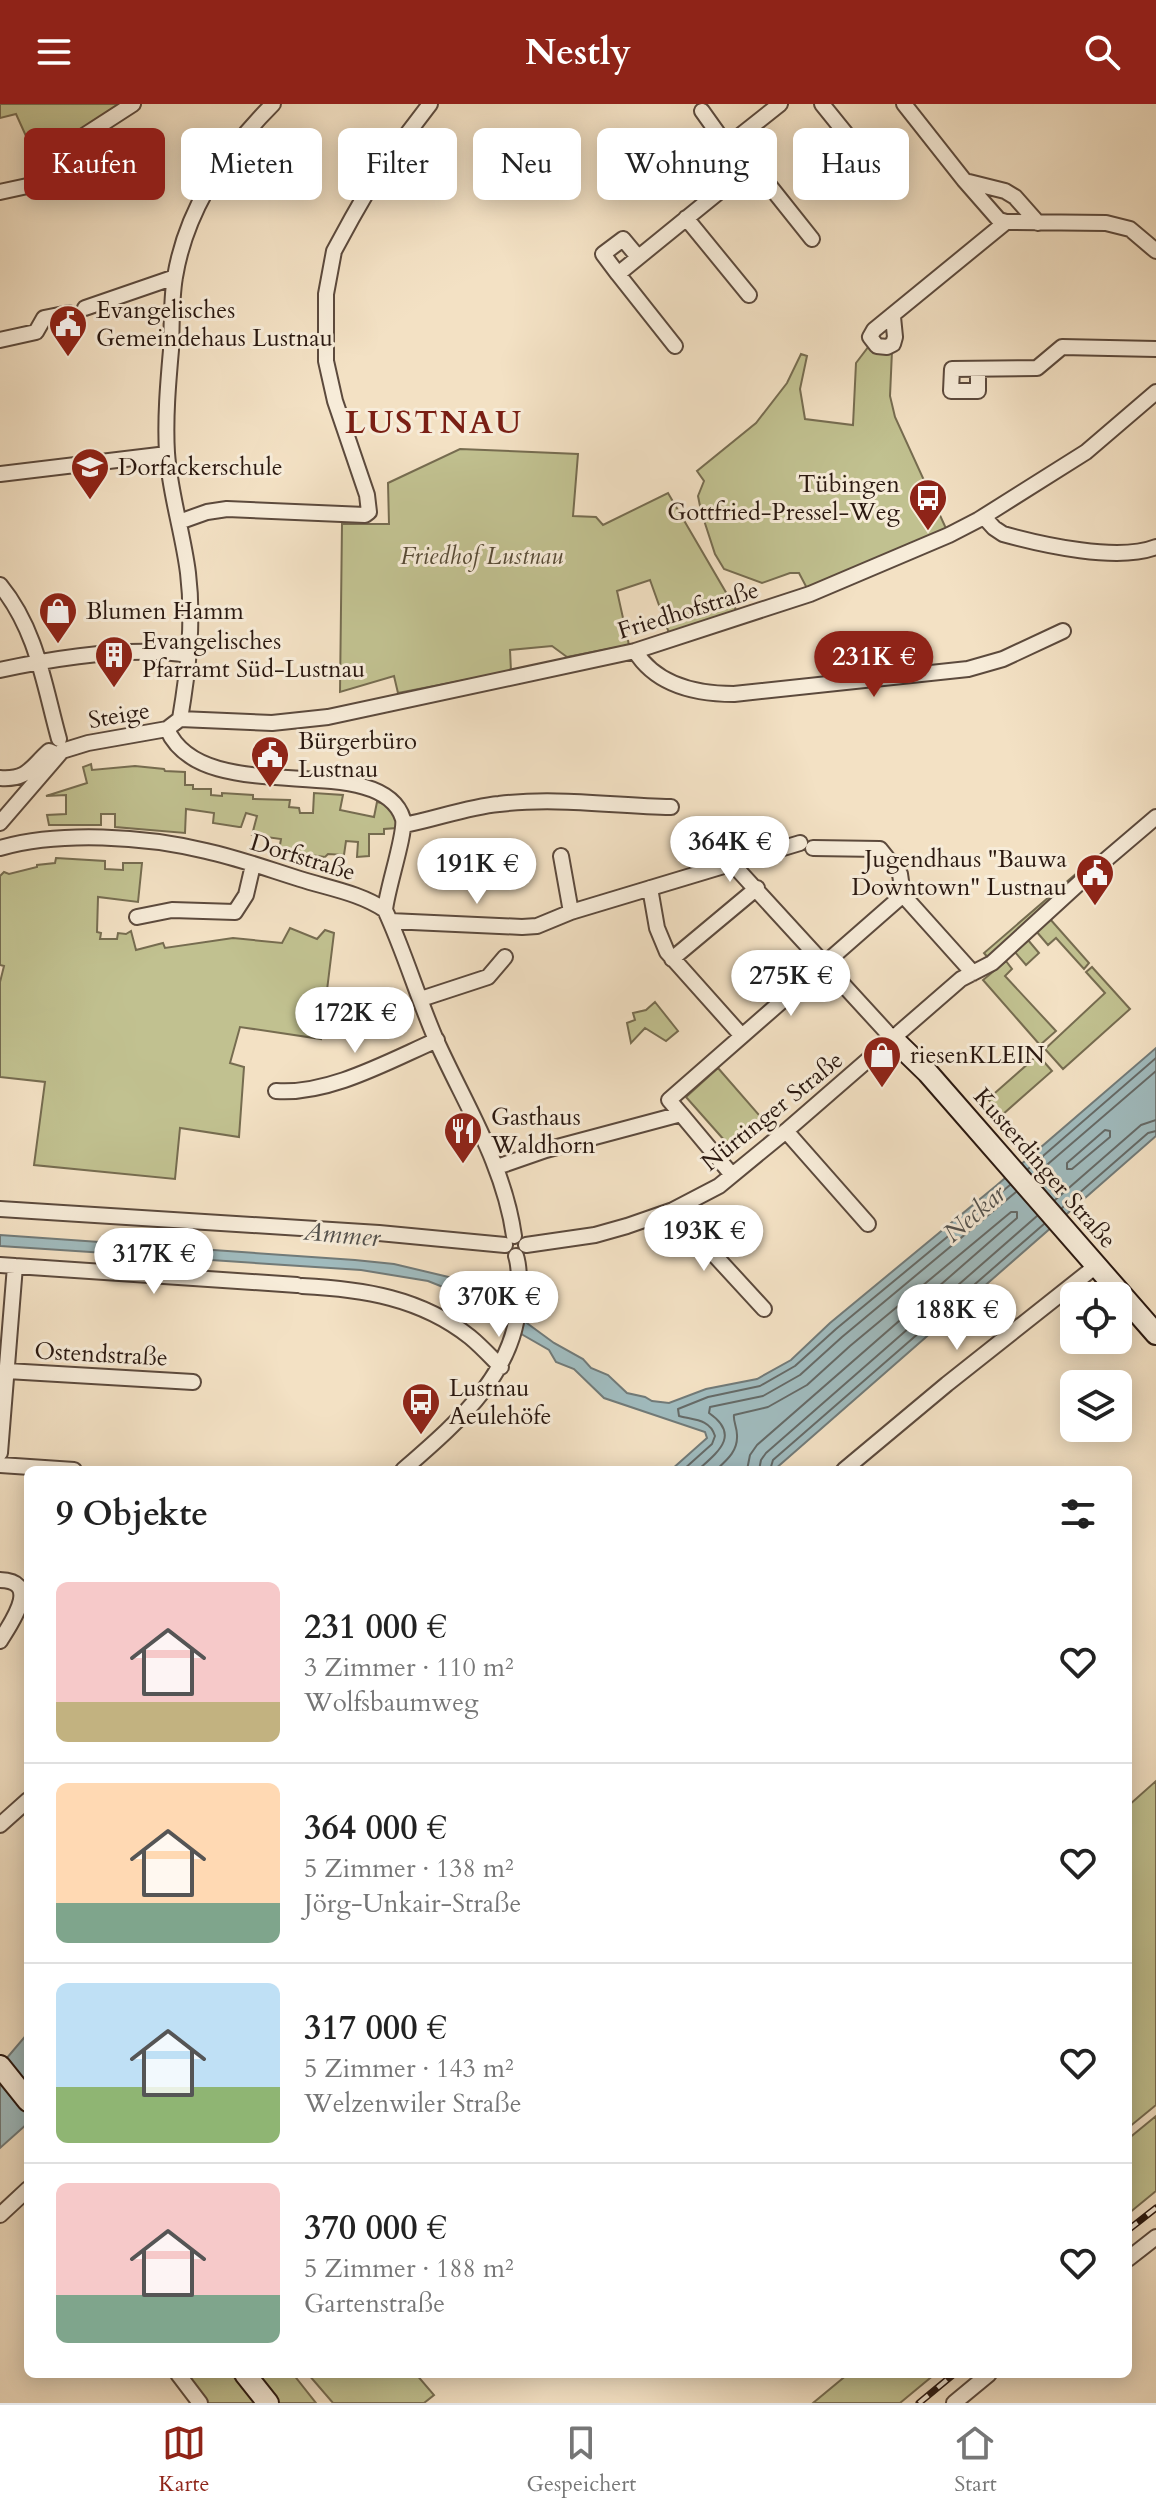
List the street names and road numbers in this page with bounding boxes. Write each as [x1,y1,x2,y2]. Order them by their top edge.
street label: Friedhofstraße [613,573,763,648]
street label: Steige [86,694,152,737]
street label: Dorfstraße [246,826,360,889]
street label: Nürtinger Straße [694,1044,850,1179]
street label: Kusterdinger Straße [966,1081,1124,1256]
street label: Ostendstraße [33,1335,169,1374]

